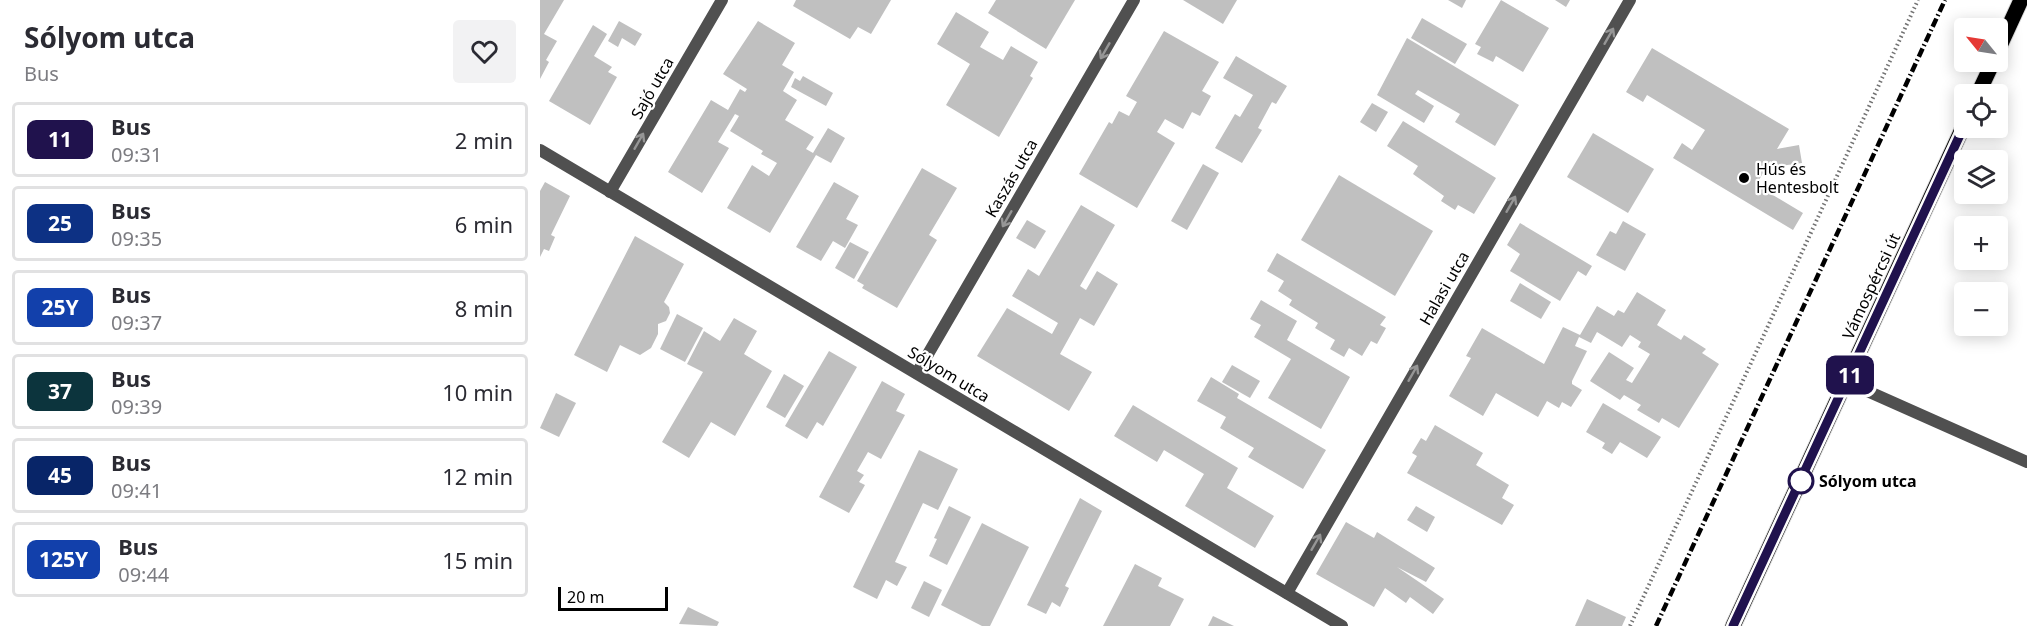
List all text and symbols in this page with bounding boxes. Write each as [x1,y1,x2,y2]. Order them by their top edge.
text: Sólyom utca [24,18,195,56]
north arrow [1954,18,2008,72]
map controls [1954,18,2008,336]
button: heart [453,20,516,83]
one-way arrow [1604,28,1616,45]
one-way arrow [1098,42,1110,59]
street label: Sajó utca [625,53,679,123]
text: Bus [24,60,59,87]
button: locate [1954,84,2008,138]
text: Bus [111,111,151,141]
text: 11 [48,125,72,153]
text: 2 min [455,125,513,155]
one-way arrow [634,133,646,150]
street label: Kaszás utca [980,135,1042,221]
text: 09:31 [111,141,162,168]
button: layers [1954,150,2008,204]
place label: Hús és Hentesbolt [1756,158,1839,198]
marker: Hús és Hentesbolt [1737,171,1751,185]
text: Bus [111,195,151,225]
one-way arrow [1505,196,1517,213]
text: 25 [48,209,72,237]
text: 6 min [455,209,513,239]
one-way arrow [1000,210,1012,227]
button: + [1954,216,2008,270]
text: 09:35 [111,225,162,252]
street label: Vámospércsi út [1837,229,1905,343]
street label: Halasi utca [1414,247,1474,329]
text: Bus [111,279,151,309]
button: − [1954,282,2008,336]
text: 25Y [41,293,79,321]
text: 8 min [455,293,513,323]
text: 09:37 [111,309,162,336]
street label: Sólyom utca [904,341,994,407]
line badge: 11 [1823,356,1877,394]
text: 11 [1838,361,1862,389]
text: Bus [111,363,151,393]
one-way arrow [1408,365,1420,382]
text: 37 [48,377,72,405]
text: 10 min [442,377,513,407]
text: 09:39 [111,393,162,420]
text: Bus [111,447,151,477]
text: 45 [48,461,72,489]
text: 12 min [442,461,513,491]
marker: Sólyom utca [1788,468,1814,494]
place label: Sólyom utca [1819,470,1917,492]
text: 09:41 [111,477,162,504]
text: Bus [118,531,158,561]
one-way arrow [1310,534,1322,551]
text: 125Y [39,545,88,573]
text: 15 min [442,545,513,575]
text: 09:44 [118,561,169,588]
scale bar [558,584,668,612]
text: 20 m [567,586,604,608]

